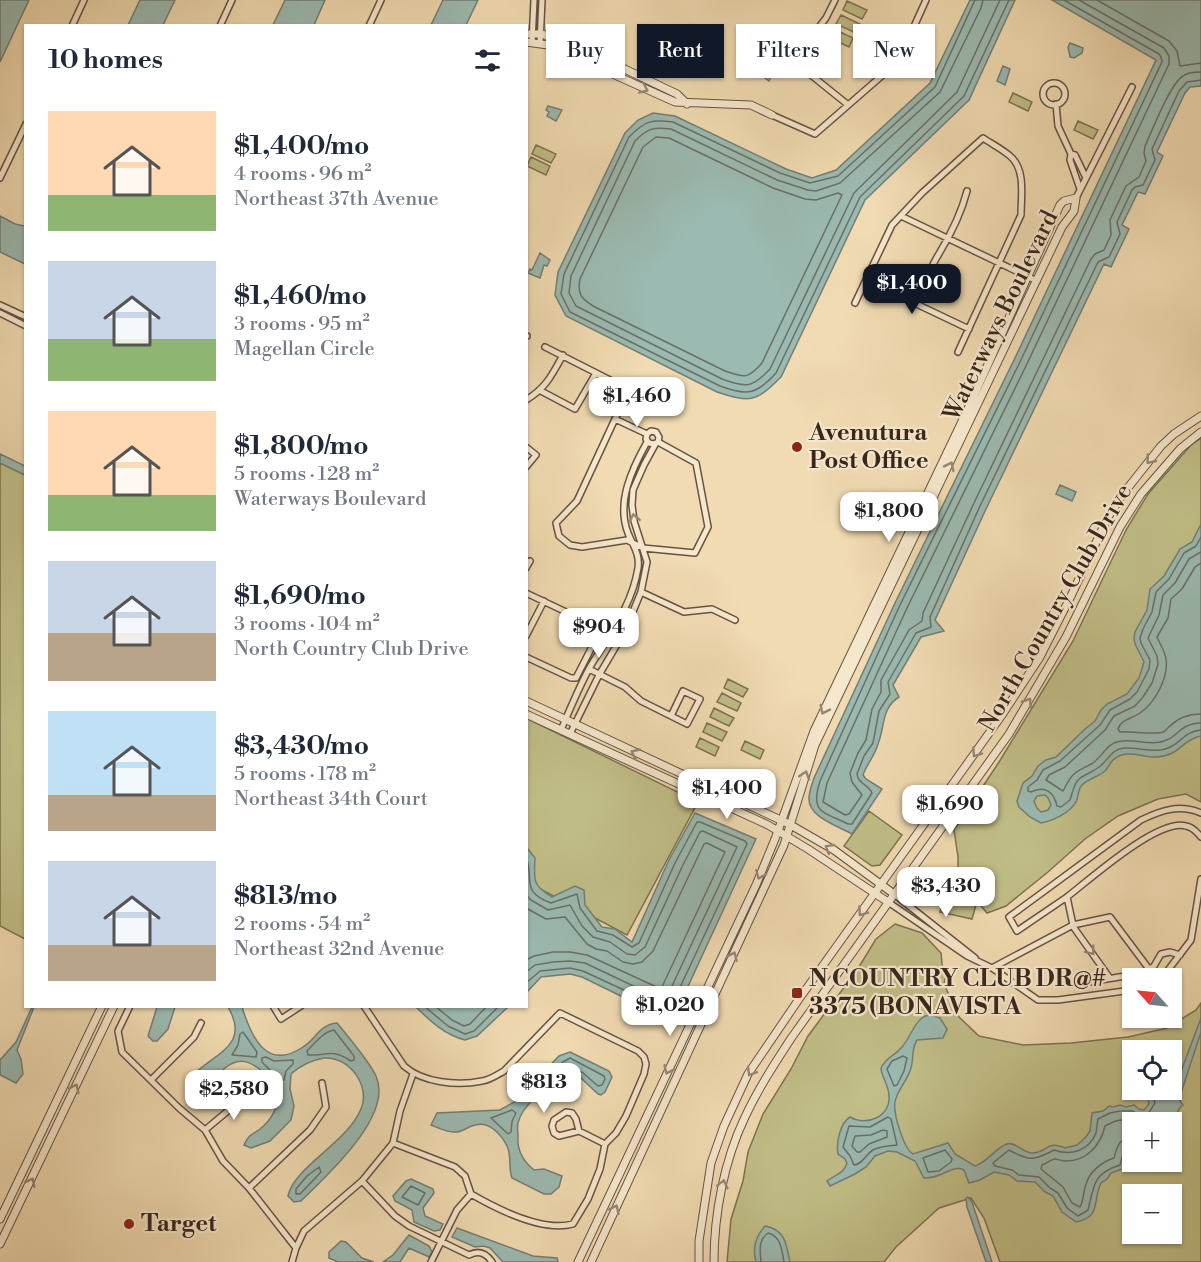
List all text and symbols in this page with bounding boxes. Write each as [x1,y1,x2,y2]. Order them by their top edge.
chip: Buy [546,24,625,78]
chip: Rent [637,24,724,78]
chip: Filters [736,24,841,78]
chip: New [853,24,935,78]
text: 10 homes [48,44,163,76]
icon: filters [471,44,504,77]
one-way arrow [638,81,649,93]
text: $1,400/mo [234,130,369,162]
icon: home [96,135,168,207]
text: 4 rooms · 96 m² [234,162,372,187]
text: Northeast 37th Avenue [234,187,439,212]
street label: Waterways Boulevard [936,205,1065,427]
pin: $1,400 [863,264,961,315]
text: $1,400 [877,271,947,296]
text: $1,460/mo [234,280,367,312]
icon: home [96,285,168,357]
text: 3 rooms · 95 m² [234,312,370,337]
text: Magellan Circle [234,337,375,362]
pin: $1,460 [588,377,686,428]
text: $1,460 [603,384,671,409]
place label: Avenutura Post Office [808,418,929,476]
text: $1,800/mo [234,430,369,462]
icon: home [96,435,168,507]
marker: Avenutura Post Office [790,440,804,454]
one-way arrow [1146,453,1157,464]
one-way arrow [942,461,954,472]
text: 5 rooms · 128 m² [234,462,379,487]
street label: North Country Club Drive [973,479,1139,737]
text: Waterways Boulevard [234,487,426,512]
pin: $1,800 [840,492,938,543]
text: $1,800 [854,499,924,524]
one-way arrow [628,514,641,524]
text: $1,690/mo [234,580,366,612]
icon: home [96,585,168,657]
pin: $904 [563,608,635,659]
text: 3 rooms · 104 m² [234,612,380,637]
text: $904 [573,615,625,640]
text: North Country Club Drive [234,637,469,662]
one-way arrow [1021,698,1032,709]
one-way arrow [819,703,831,714]
text: $3,430/mo [234,730,369,762]
icon: home [96,735,168,807]
one-way arrow [972,747,983,758]
one-way arrow [631,748,642,760]
text: 5 rooms · 178 m² [234,762,376,787]
pin: $1,400 [678,769,776,820]
one-way arrow [798,770,811,781]
text: $1,400 [692,776,762,801]
pin: $1,690 [901,785,999,836]
text: Northeast 34th Court [234,787,428,812]
text: $1,690 [916,792,984,817]
one-way arrow [825,843,835,855]
pin: $3,430 [897,867,995,918]
one-way arrow [755,869,767,880]
text: $3,430 [911,874,981,899]
text: $813/mo [234,880,338,912]
icon: home [96,885,168,957]
one-way arrow [858,905,869,916]
text: 2 rooms · 54 m² [234,912,370,937]
text: Northeast 32nd Avenue [234,937,444,962]
one-way arrow [1083,945,1094,956]
one-way arrow [726,952,738,963]
place label: N COUNTRY CLUB DR@# 3375 (BONAVISTA [809,964,1107,1022]
north arrow [1122,968,1182,1028]
map controls [1122,968,1182,1244]
pin: $1,020 [621,986,719,1037]
marker: N COUNTRY CLUB DR@# 3375 (BONAVISTA [790,986,804,1000]
text: $1,020 [635,993,705,1018]
button: locate [1122,1040,1182,1100]
pin: $813 [508,1063,580,1114]
one-way arrow [663,1064,675,1075]
one-way arrow [747,1065,758,1076]
pin: $2,580 [185,1070,283,1121]
text: $813 [521,1070,567,1095]
text: $2,580 [199,1077,269,1102]
one-way arrow [68,1083,80,1094]
button: + [1122,1112,1182,1172]
one-way arrow [24,1177,35,1188]
one-way arrow [716,1179,729,1189]
button: − [1122,1184,1182,1244]
one-way arrow [608,1204,620,1215]
place label: Target [141,1209,217,1239]
marker: Target [122,1217,136,1231]

